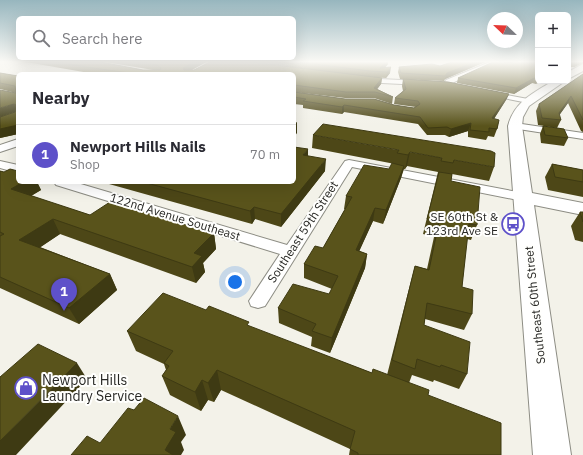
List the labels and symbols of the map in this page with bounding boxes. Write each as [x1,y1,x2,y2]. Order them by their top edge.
north arrow [487,12,523,48]
street label: Southeast 59th Street [264,178,341,286]
street label: 122nd Avenue Southeast [108,190,242,244]
place label: SE 60th St & 123rd Ave SE [426,209,499,238]
bus stop icon: SE 60th St & 123rd Ave SE [500,211,526,237]
street label: Southeast 60th Street [521,245,548,365]
your location [225,272,245,292]
pin: 1 [51,278,77,311]
place label: Newport Hills Laundry Service [42,371,143,405]
shop icon: Newport Hills Laundry Service [13,375,39,401]

